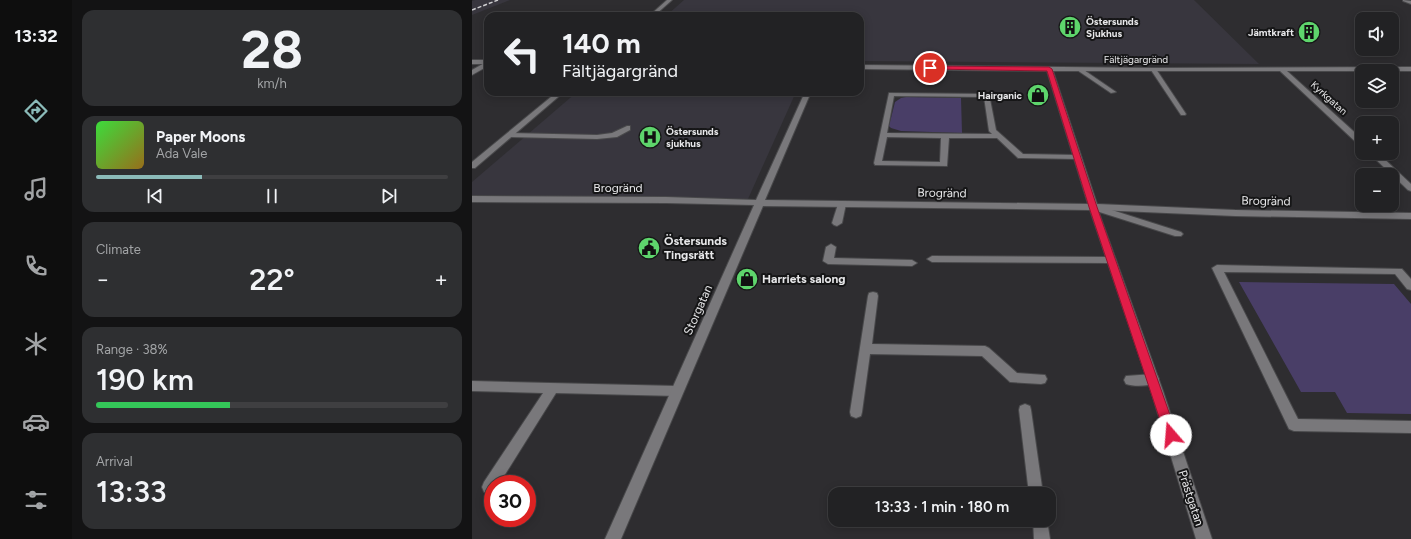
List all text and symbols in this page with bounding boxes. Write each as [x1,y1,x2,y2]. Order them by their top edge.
map controls [1355,12,1399,212]
button: sound [1355,12,1399,56]
building icon: Östersunds Sjukhus [1057,14,1083,40]
place label: Östersunds Sjukhus [1086,15,1139,40]
text: 28 [241,19,303,81]
building icon: Jämtkraft [1296,19,1322,45]
text: 13:32 [14,25,58,47]
text: 140 m [562,26,641,60]
place label: Jämtkraft [1248,26,1294,39]
icon: left [496,28,548,80]
pin [913,51,947,85]
street label: Fältjägargränd [1104,53,1168,66]
icon: arrive [919,57,941,79]
text: Fältjägargränd [562,60,678,82]
button: layers [1355,64,1399,108]
text: km/h [257,76,287,91]
street label: Kyrkgatan [1308,78,1350,118]
shop icon: Hairganic [1025,82,1051,108]
place label: Hairganic [978,89,1023,102]
icon: directions [22,97,50,125]
button: + [1355,116,1399,160]
hospital icon: Östersunds sjukhus [637,124,663,150]
place label: Östersunds sjukhus [666,125,719,150]
text: Paper Moons [156,128,245,146]
text: Ada Vale [156,146,207,161]
button: − [1355,168,1399,212]
icon: music [22,175,50,203]
street label: Brogränd [593,181,643,195]
icon: previous [144,185,166,207]
icon: pause [261,185,283,207]
icon: next [378,185,400,207]
street label: Brogränd [917,186,967,200]
street label: Brogränd [1241,194,1291,208]
place label: Östersunds Tingsrätt [664,234,727,262]
public building icon: Östersunds Tingsrätt [636,235,662,261]
text: Climate [96,242,141,257]
icon: phone [22,252,50,280]
text: 22° [249,261,295,298]
text: − [96,266,110,293]
text: + [434,266,448,293]
shop icon: Harriets salong [734,266,760,292]
place label: Harriets salong [762,272,846,286]
street label: Storgatan [681,283,715,337]
icon: climate [22,330,50,358]
text: Range · 38% [96,342,168,357]
text: 190 km [96,361,194,398]
icon: car [22,408,50,436]
position arrow [1150,414,1192,456]
text: Arrival [96,454,133,469]
street label: Prästgatan [1175,468,1207,528]
text: 13:33 [96,473,167,510]
speed limit sign: 30 [484,475,536,527]
icon: filters [22,486,50,514]
text: 13:33 · 1 min · 180 m [875,498,1009,516]

